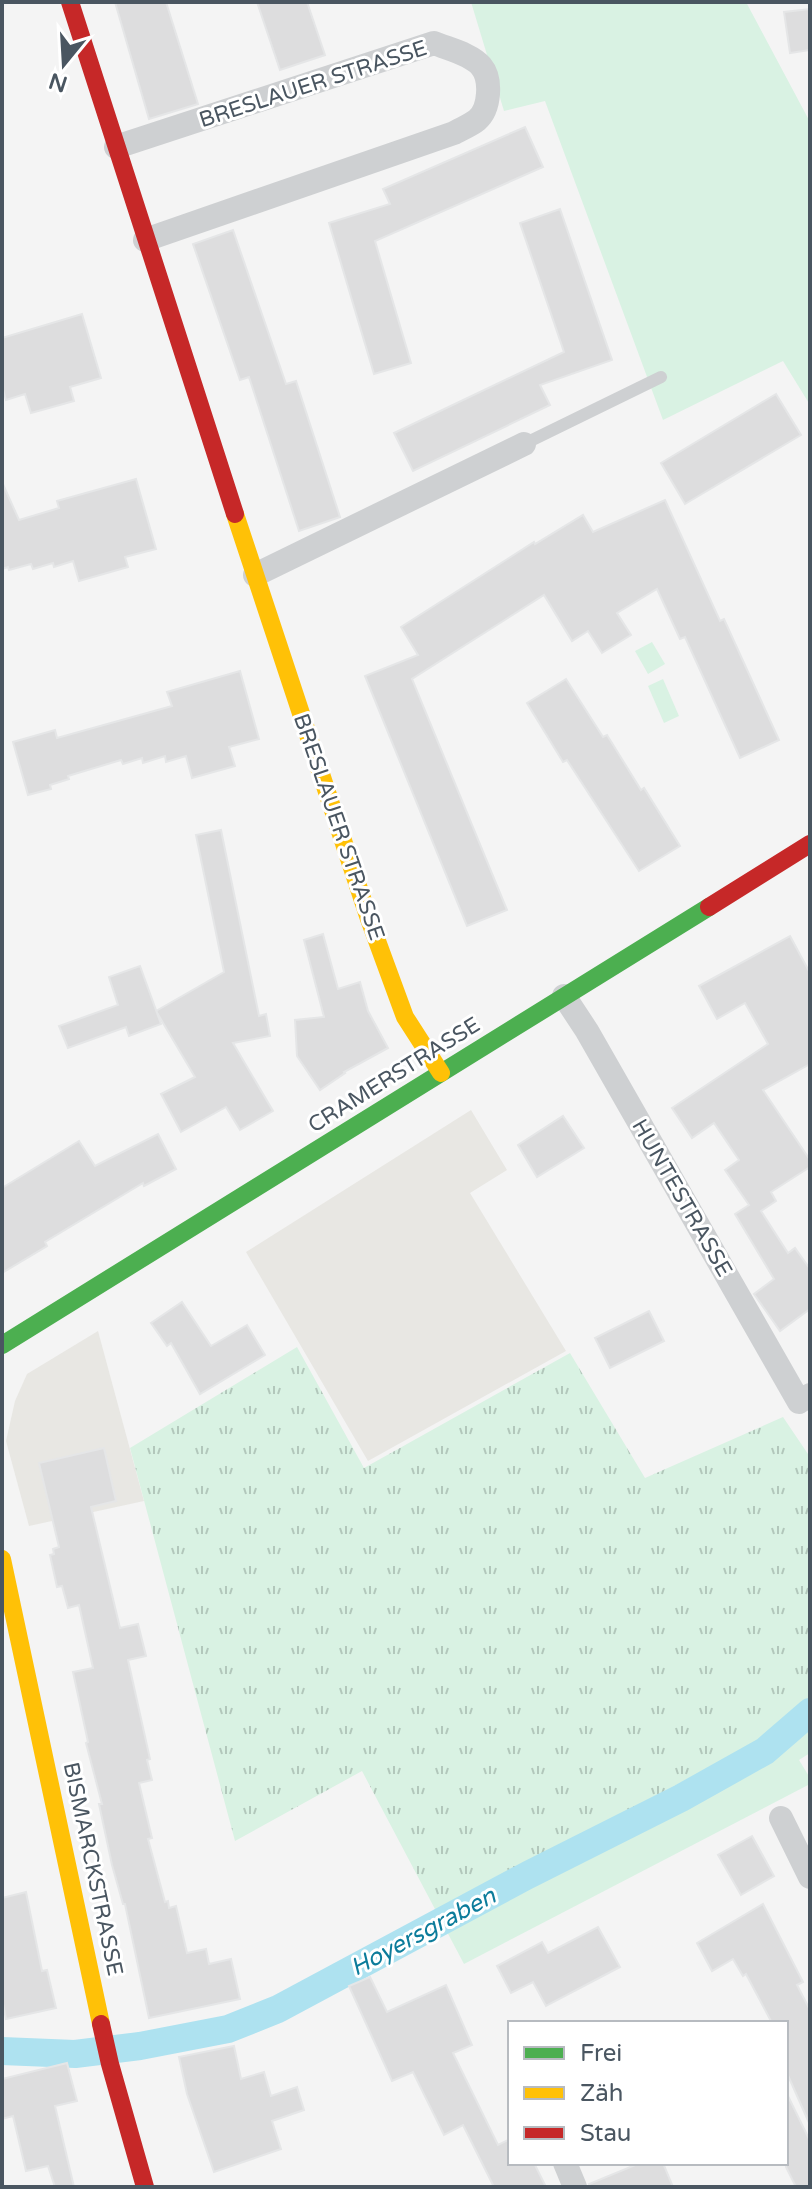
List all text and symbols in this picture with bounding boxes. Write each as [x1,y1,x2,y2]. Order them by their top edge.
north arrow [24,24,104,104]
street label: BRESLAUER STRASSE [196,35,430,133]
text: N [46,67,71,97]
street label: BRESLAUER STRASSE [288,710,390,944]
street label: CRAMERSTRASSE [303,1012,485,1138]
street label: HUNTESTRASSE [626,1115,738,1281]
street label: BISMARCKSTRASSE [58,1760,128,1978]
water label: Hoyersgraben [345,1881,502,1982]
legend [508,2021,788,2165]
text: Frei [580,2039,622,2068]
text: Zäh [580,2079,623,2108]
text: Stau [580,2119,631,2148]

